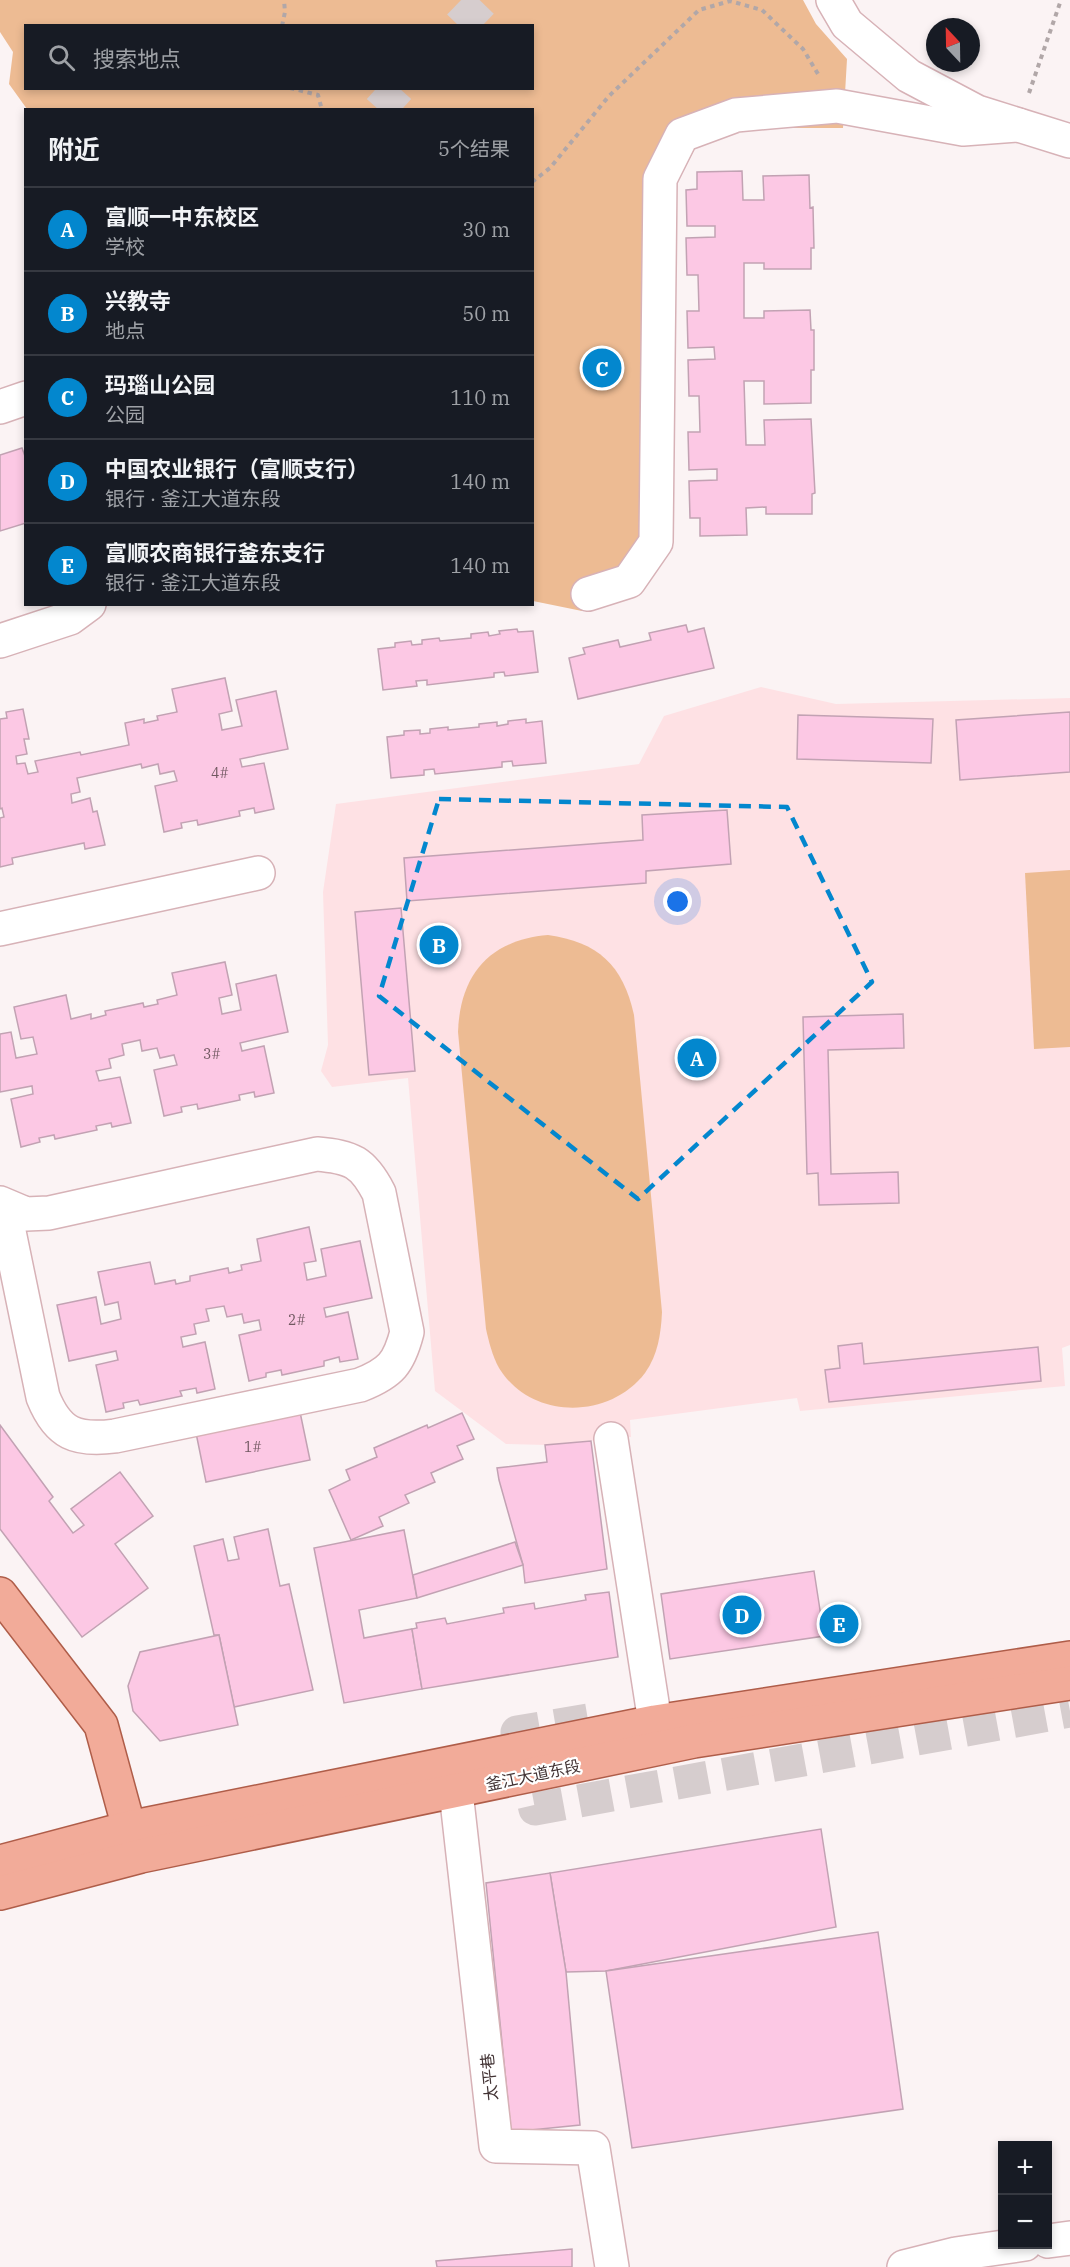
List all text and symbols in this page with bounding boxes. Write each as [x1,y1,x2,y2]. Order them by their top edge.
north arrow [926,18,980,72]
search box [24,24,534,90]
icon: search [45,41,78,74]
text: 搜索地点 [93,44,181,73]
text: 附近 [48,132,100,166]
text: 5个结果 [438,135,510,162]
text: 富顺一中东校区 [105,202,259,231]
text: A [61,216,74,243]
text: 30 m [462,216,510,243]
text: 学校 [105,233,145,260]
text: 兴教寺 [105,286,171,315]
text: B [60,300,75,327]
text: 50 m [462,300,510,327]
text: 地点 [105,317,145,344]
pin: C [582,346,622,391]
text: 玛瑙山公园 [105,370,215,399]
text: C [61,384,74,411]
text: 110 m [450,384,510,411]
text: 公园 [105,401,145,428]
text: 中国农业银行（富顺支行） [105,454,369,483]
text: D [60,468,75,495]
text: 140 m [450,468,510,495]
text: 银行 · 釜江大道东段 [105,485,281,512]
text: 富顺农商银行釜东支行 [105,538,325,567]
text: E [61,552,74,579]
text: 140 m [450,552,510,579]
text: 银行 · 釜江大道东段 [105,569,281,596]
house number: 4# [211,764,229,782]
your location [663,887,692,916]
pin: B [420,922,458,968]
pin: A [678,1036,716,1080]
house number: 3# [203,1045,221,1063]
house number: 2# [288,1311,306,1329]
house number: 1# [244,1438,262,1456]
pin: D [722,1592,762,1638]
pin: E [820,1602,858,1646]
street label: 釜江大道东段 [484,1755,582,1795]
street label: 太平巷 [477,2052,501,2102]
map controls [998,2141,1052,2249]
button: + [998,2141,1052,2195]
button: − [998,2195,1052,2249]

